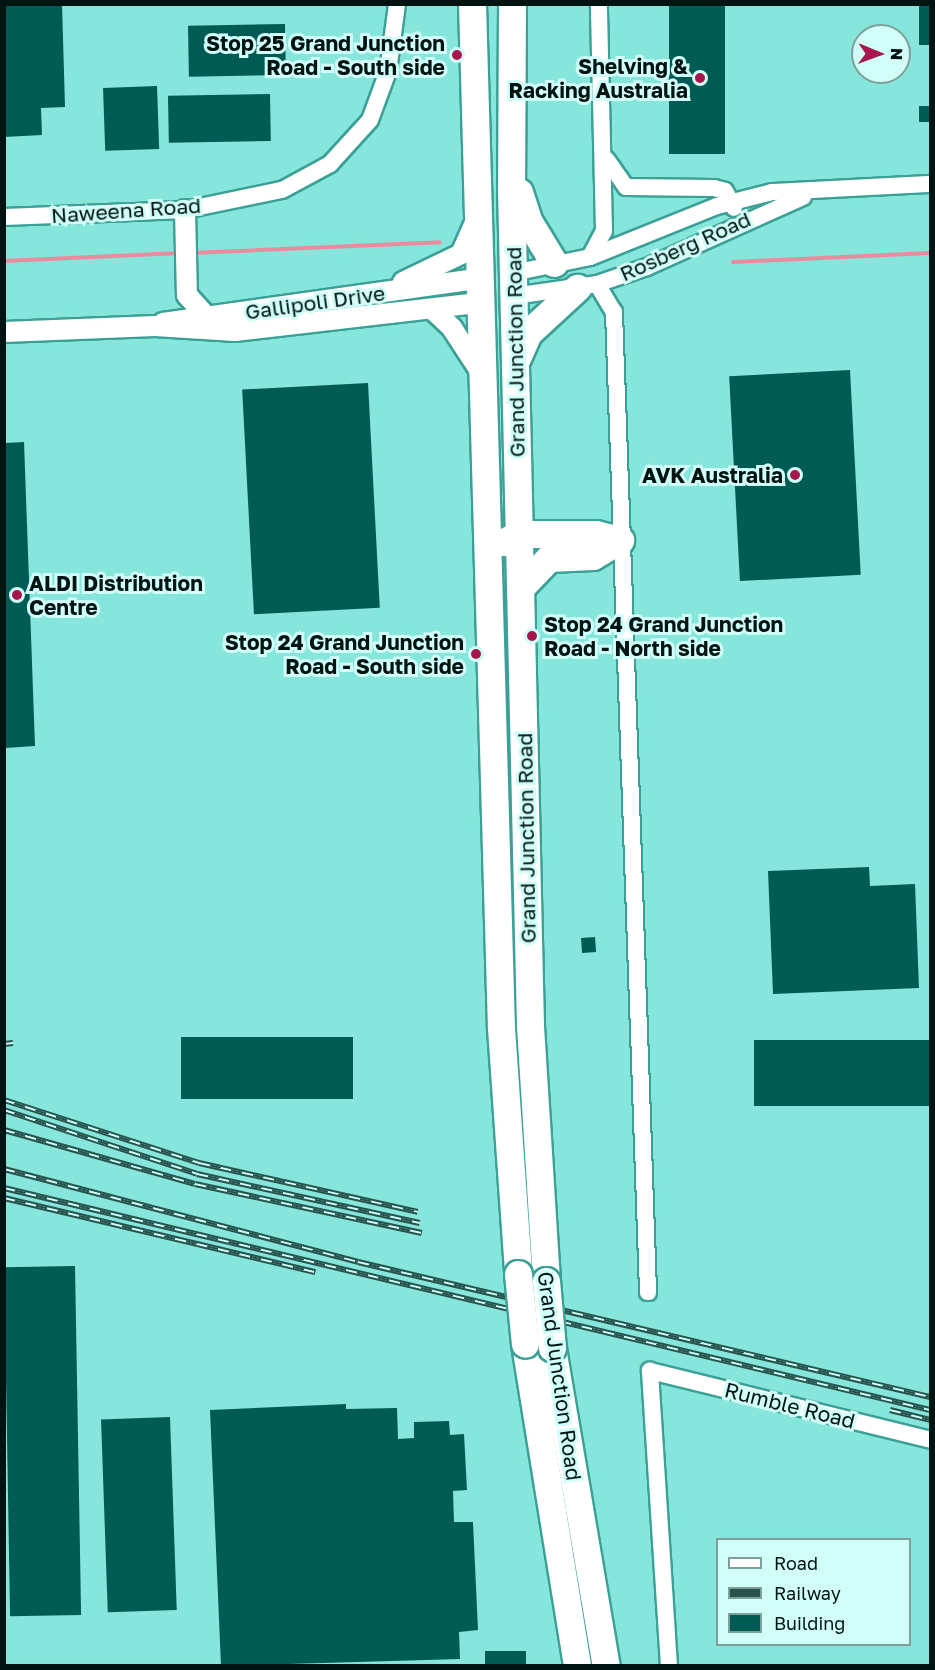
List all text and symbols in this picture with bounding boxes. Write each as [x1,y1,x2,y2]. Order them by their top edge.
north arrow [851,24,911,84]
place label: Stop 25 Grand Junction Road - South side [206,30,445,80]
marker: Stop 25 Grand Junction Road - South side [450,48,464,62]
text: N [887,48,907,61]
place label: Shelving & Racking Australia [508,53,688,103]
marker: Shelving & Racking Australia [693,71,707,85]
street label: Naweena Road [50,192,202,228]
street label: Rosberg Road [616,206,754,286]
street label: Grand Junction Road [501,246,529,458]
street label: Gallipoli Drive [243,280,387,324]
place label: AVK Australia [642,462,783,488]
marker: AVK Australia [788,468,802,482]
place label: ALDI Distribution Centre [29,570,203,620]
marker: ALDI Distribution Centre [10,588,24,602]
place label: Stop 24 Grand Junction Road - North side [544,611,783,661]
place label: Stop 24 Grand Junction Road - South side [225,629,464,679]
marker: Stop 24 Grand Junction Road - North side [525,629,539,643]
marker: Stop 24 Grand Junction Road - South side [469,647,483,661]
street label: Grand Junction Road [512,732,540,944]
street label: Grand Junction Road [533,1270,587,1482]
street label: Rumble Road [722,1377,858,1433]
legend [716,1538,911,1646]
text: Road [774,1552,818,1574]
text: Railway [774,1582,841,1604]
text: Building [774,1612,845,1634]

